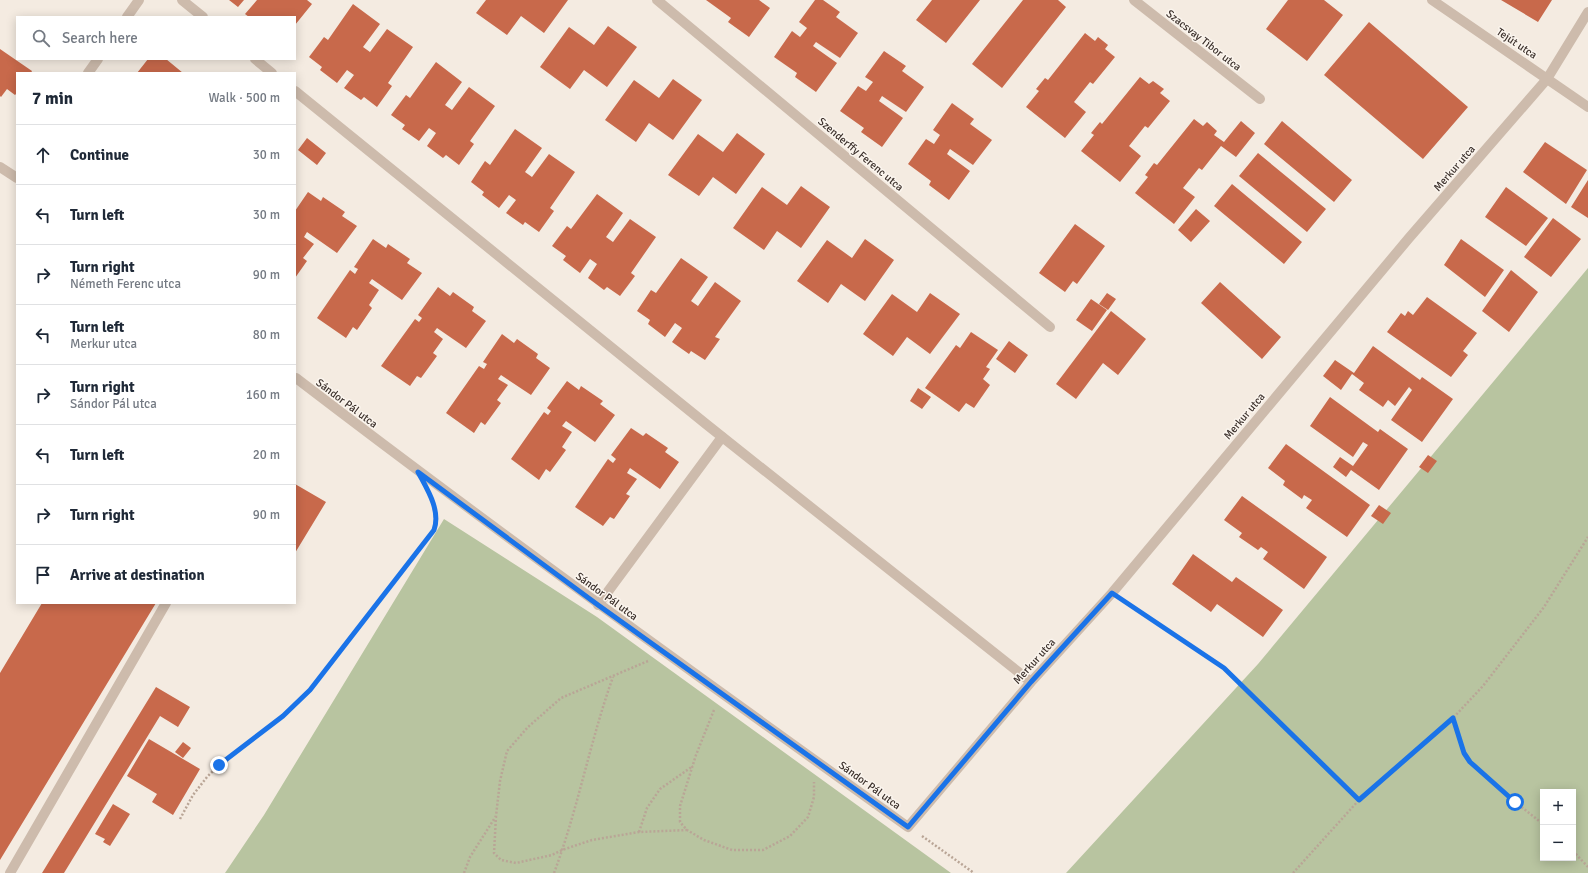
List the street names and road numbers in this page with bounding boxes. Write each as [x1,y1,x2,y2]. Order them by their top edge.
street label: Szacsvay Tibor utca [1164,7,1244,74]
street label: Tejút utca [1494,25,1540,62]
street label: Szenderffy Ferenc utca [815,115,906,194]
street label: Merkur utca [1431,142,1478,194]
street label: Sándor Pál utca [313,376,380,431]
street label: Merkur utca [1221,390,1268,442]
street label: Sándor Pál utca [573,570,641,623]
street label: Merkur utca [1011,636,1058,687]
street label: Sándor Pál utca [836,759,904,812]

